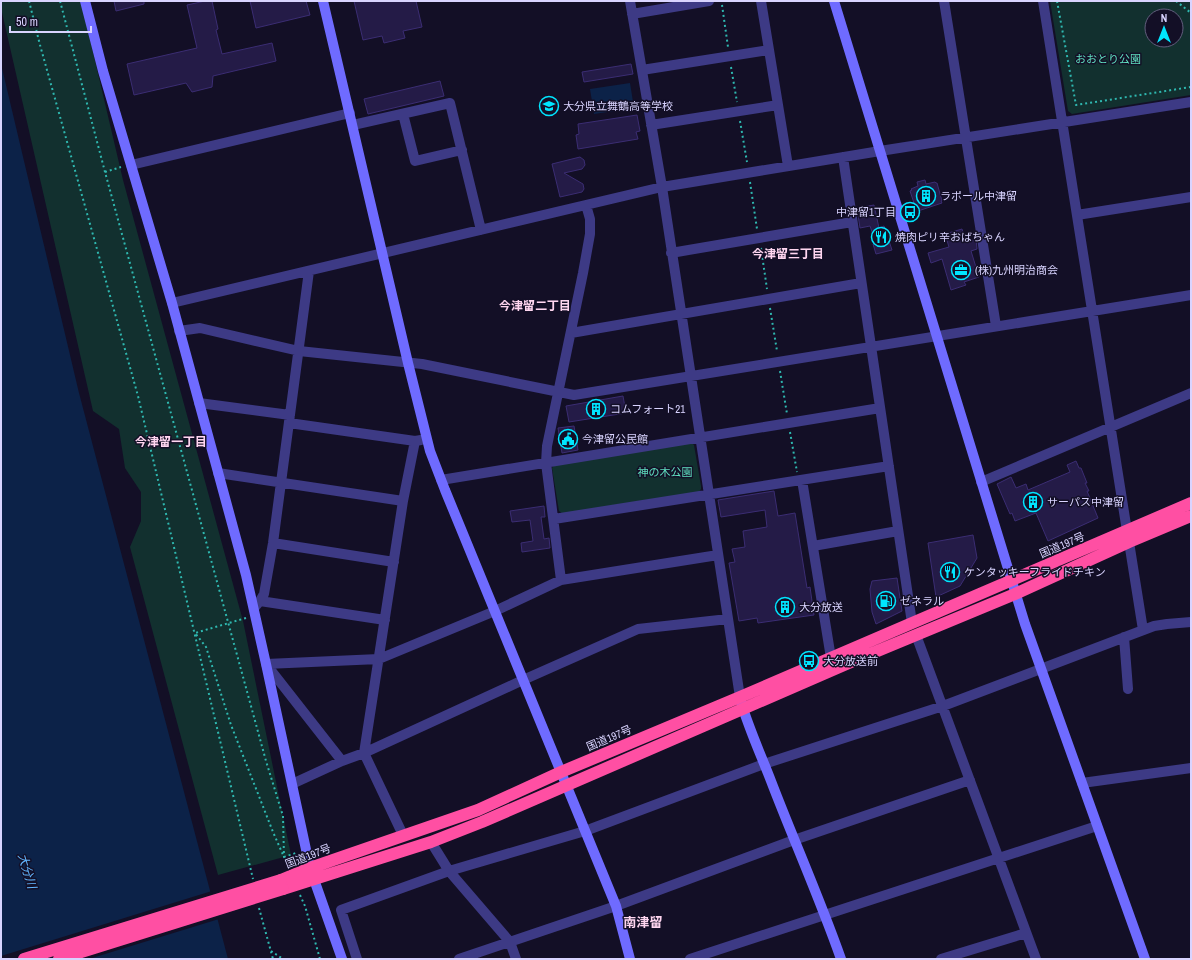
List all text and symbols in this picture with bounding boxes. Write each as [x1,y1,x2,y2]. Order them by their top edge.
scale bar [10,8,91,34]
north arrow [1144,8,1184,48]
text: N [1161,11,1167,25]
text: 50 m [16,14,38,30]
park label: おおとり公園 [1075,52,1141,66]
school or university icon: 大分県立舞鶴高等学校 [538,95,560,117]
place label: 大分県立舞鶴高等学校 [563,99,673,113]
building icon: ラポール中津留 [915,185,937,207]
place label: ラポール中津留 [940,189,1017,203]
bus stop icon: 中津留1丁目 [899,201,921,223]
place label: 中津留1丁目 [836,205,896,219]
restaurant icon: 焼肉ピリ辛おばちゃん [870,226,892,248]
place label: 焼肉ピリ辛おばちゃん [895,230,1005,244]
district label: 今津留三丁目 [752,246,824,262]
office icon: (株)九州明治商会 [950,259,972,281]
place label: (株)九州明治商会 [975,263,1058,277]
district label: 今津留二丁目 [499,298,571,314]
building icon: コムフォート21 [585,398,607,420]
place label: コムフォート21 [610,402,685,416]
public building icon: 今津留公民館 [557,428,579,450]
place label: 今津留公民館 [582,432,648,446]
district label: 今津留一丁目 [135,434,207,450]
park label: 神の木公園 [638,465,693,479]
building icon: サーパス中津留 [1022,491,1044,513]
place label: サーパス中津留 [1047,495,1124,509]
street label: 国道197号 [1037,529,1087,561]
restaurant icon: ケンタッキーフライドチキン [939,561,961,583]
place label: ケンタッキーフライドチキン [964,565,1106,579]
fuel station icon: ゼネラル [875,590,897,612]
place label: ゼネラル [900,594,944,608]
building icon: 大分放送 [774,596,796,618]
place label: 大分放送 [799,600,843,614]
bus stop icon: 大分放送前 [798,650,820,672]
place label: 大分放送前 [823,654,878,668]
street label: 国道197号 [584,722,634,754]
street label: 国道197号 [283,841,333,871]
water label: 大分川 [14,851,40,892]
district label: 南津留 [623,914,663,931]

